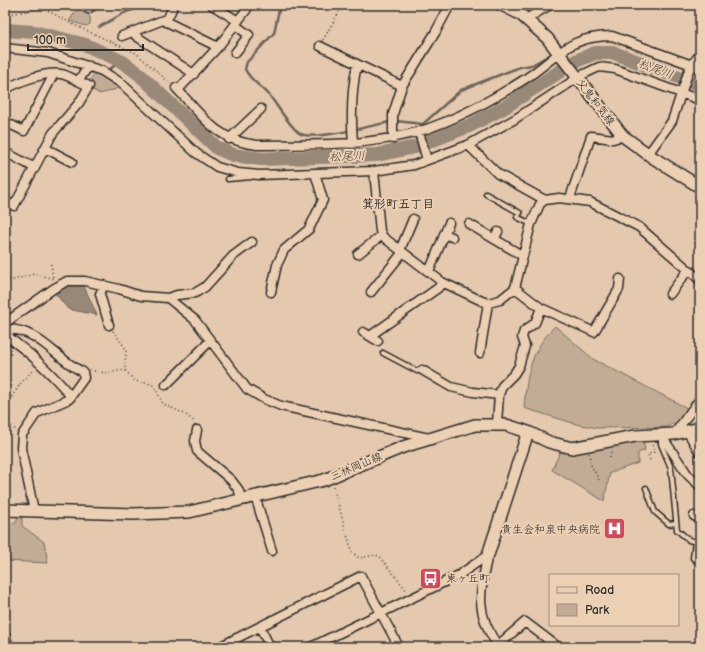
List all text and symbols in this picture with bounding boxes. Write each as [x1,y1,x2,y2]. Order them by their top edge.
scale bar [28,26,143,52]
text: 100 m [34,33,66,48]
water label: 松尾川 [636,56,675,83]
street label: 父鬼和気線 [574,77,618,128]
water label: 松尾川 [329,148,365,165]
district label: 箕形町五丁目 [362,197,434,212]
street label: 三林岡山線 [328,450,384,483]
hospital icon: 貴生会和泉中央病院 [602,516,628,542]
place label: 貴生会和泉中央病院 [501,523,600,536]
bus stop icon: 東ヶ丘町 [417,565,443,591]
place label: 東ヶ丘町 [446,572,490,585]
legend [549,574,679,626]
text: Road [585,583,614,598]
text: Park [585,603,609,618]

